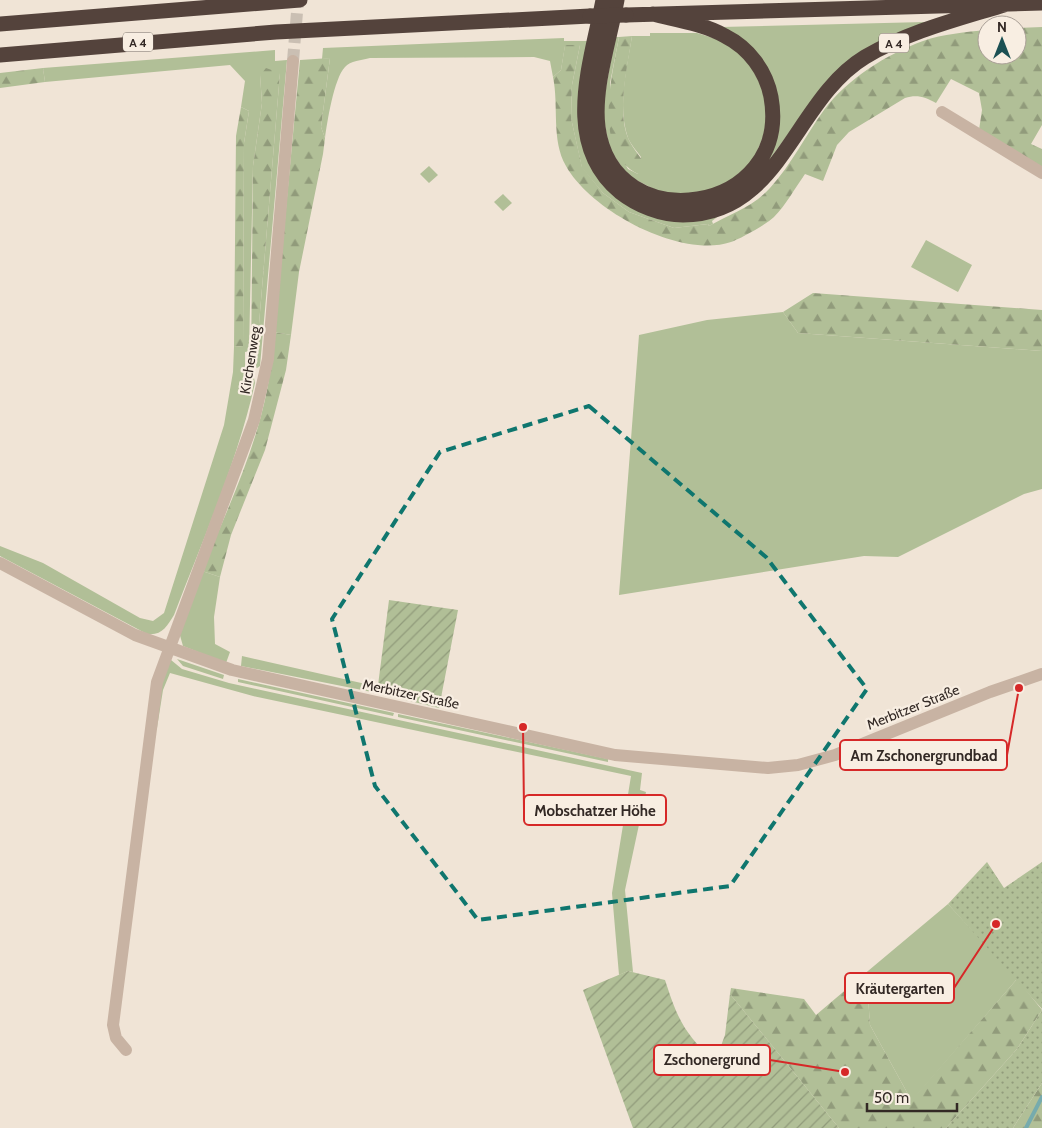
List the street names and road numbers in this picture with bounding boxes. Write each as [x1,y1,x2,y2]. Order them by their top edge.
road number: A 4 [123,32,153,52]
road number: A 4 [879,34,909,52]
street label: Kirchenweg [236,324,264,395]
street label: Merbitzer Straße [361,675,461,713]
street label: Merbitzer Straße [864,680,962,734]

